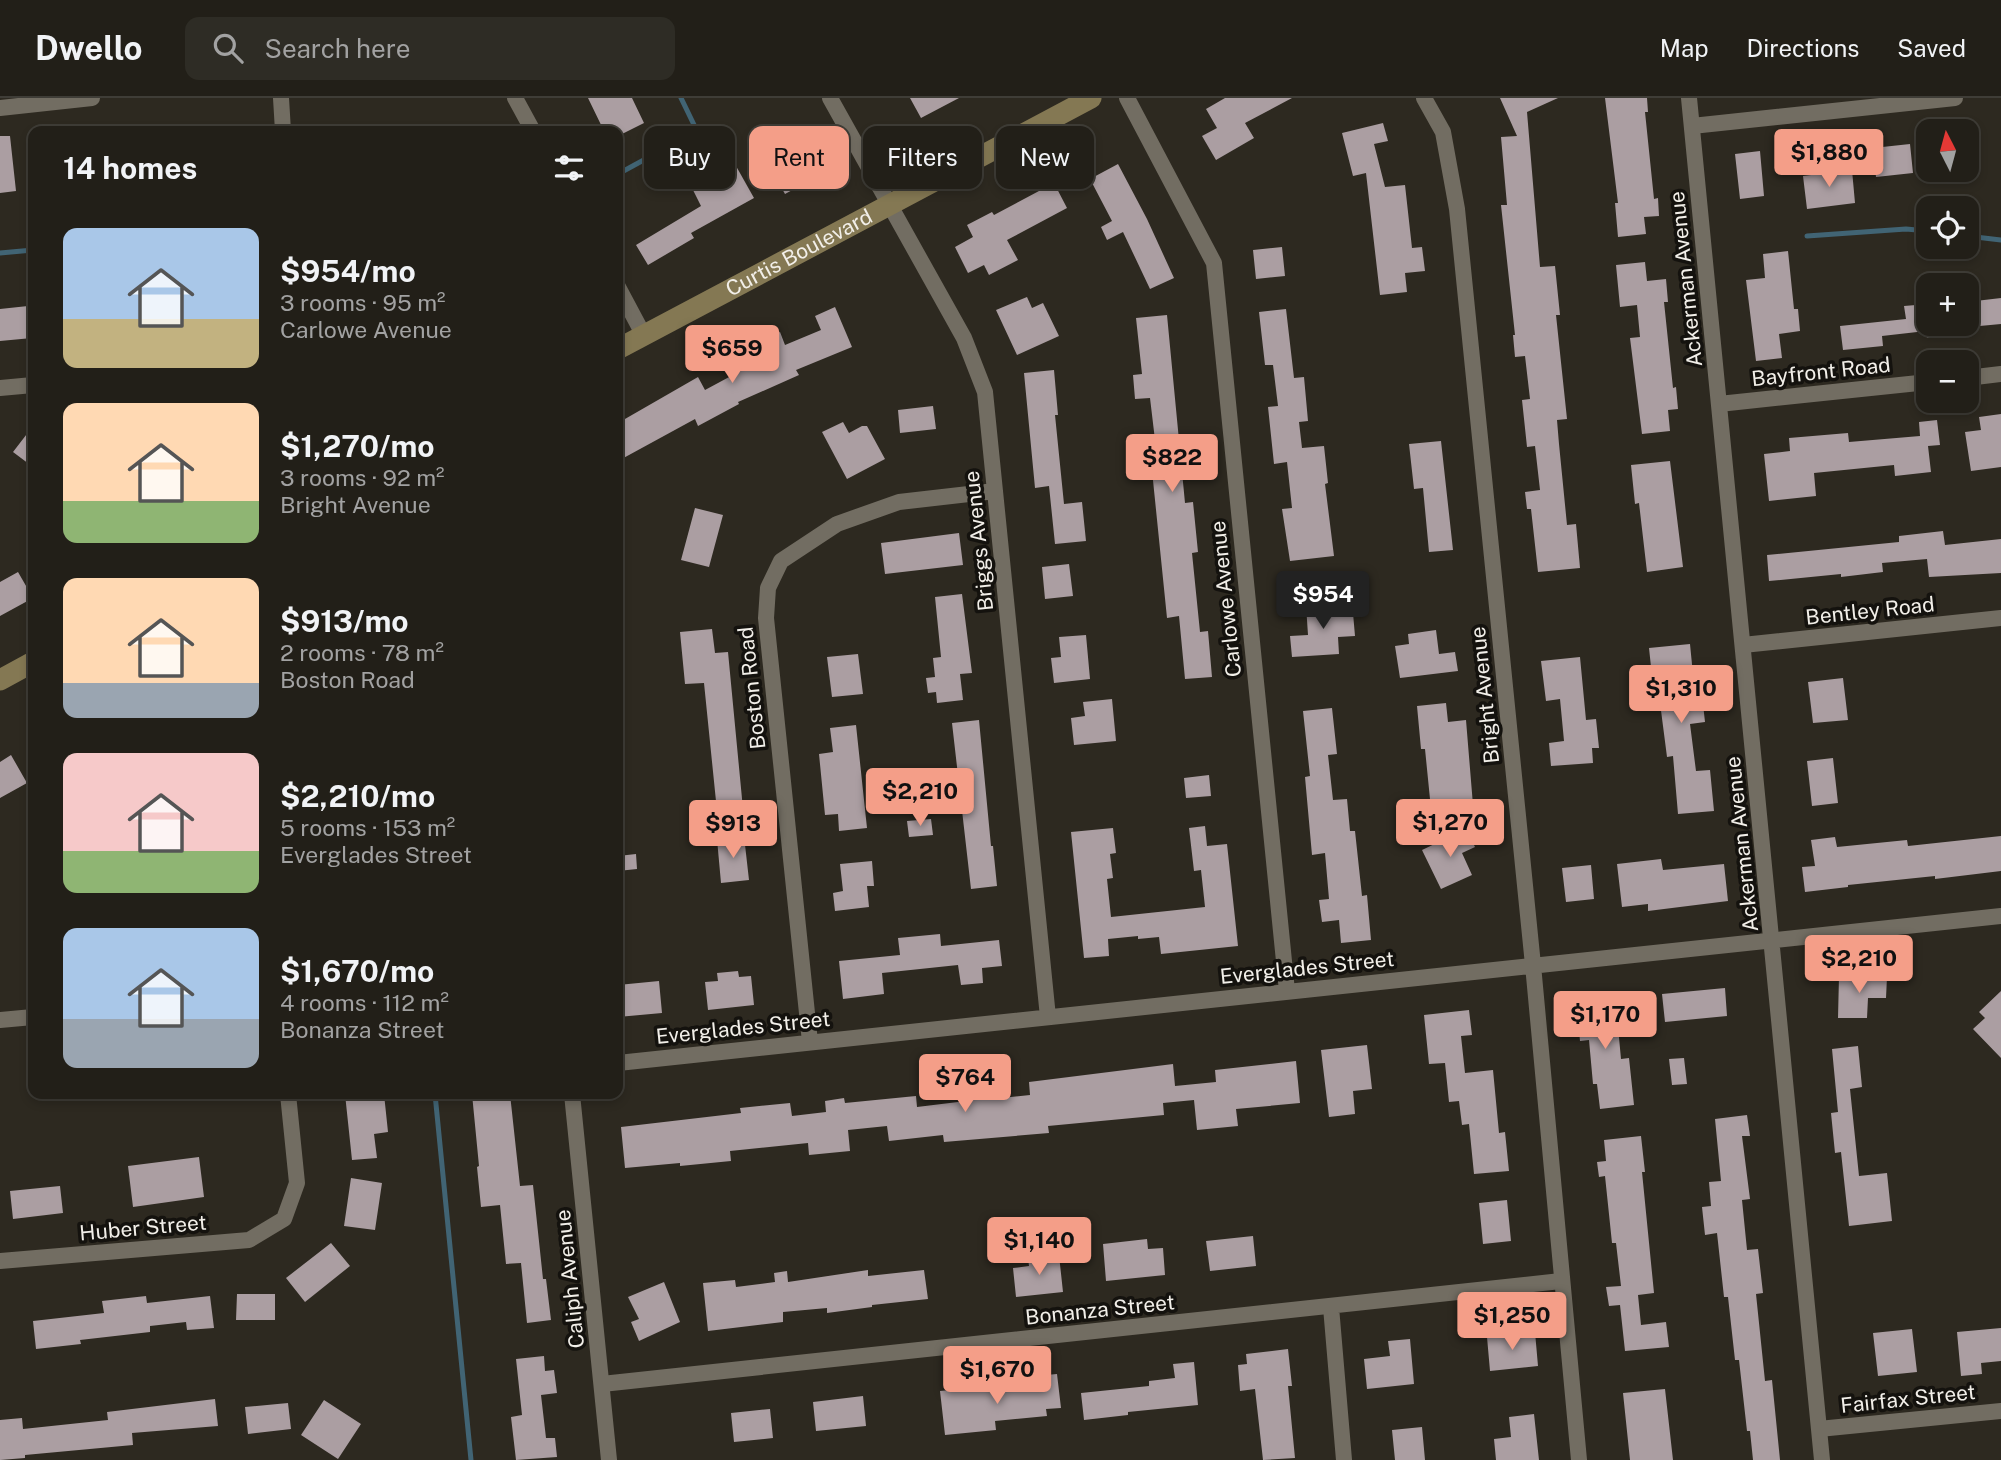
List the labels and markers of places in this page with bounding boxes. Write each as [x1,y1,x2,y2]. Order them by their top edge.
pin: $1,880 [1772,130,1886,189]
pin: $659 [691,326,773,385]
pin: $822 [1131,434,1213,494]
pin: $954 [1282,572,1364,631]
pin: $1,310 [1624,666,1738,725]
pin: $2,210 [863,768,977,828]
pin: $913 [692,800,774,860]
pin: $1,270 [1393,800,1507,859]
pin: $2,210 [1802,936,1916,995]
pin: $1,170 [1548,992,1662,1051]
pin: $764 [924,1054,1006,1114]
pin: $1,140 [982,1218,1096,1277]
pin: $1,250 [1455,1292,1569,1352]
pin: $1,670 [940,1346,1054,1406]

